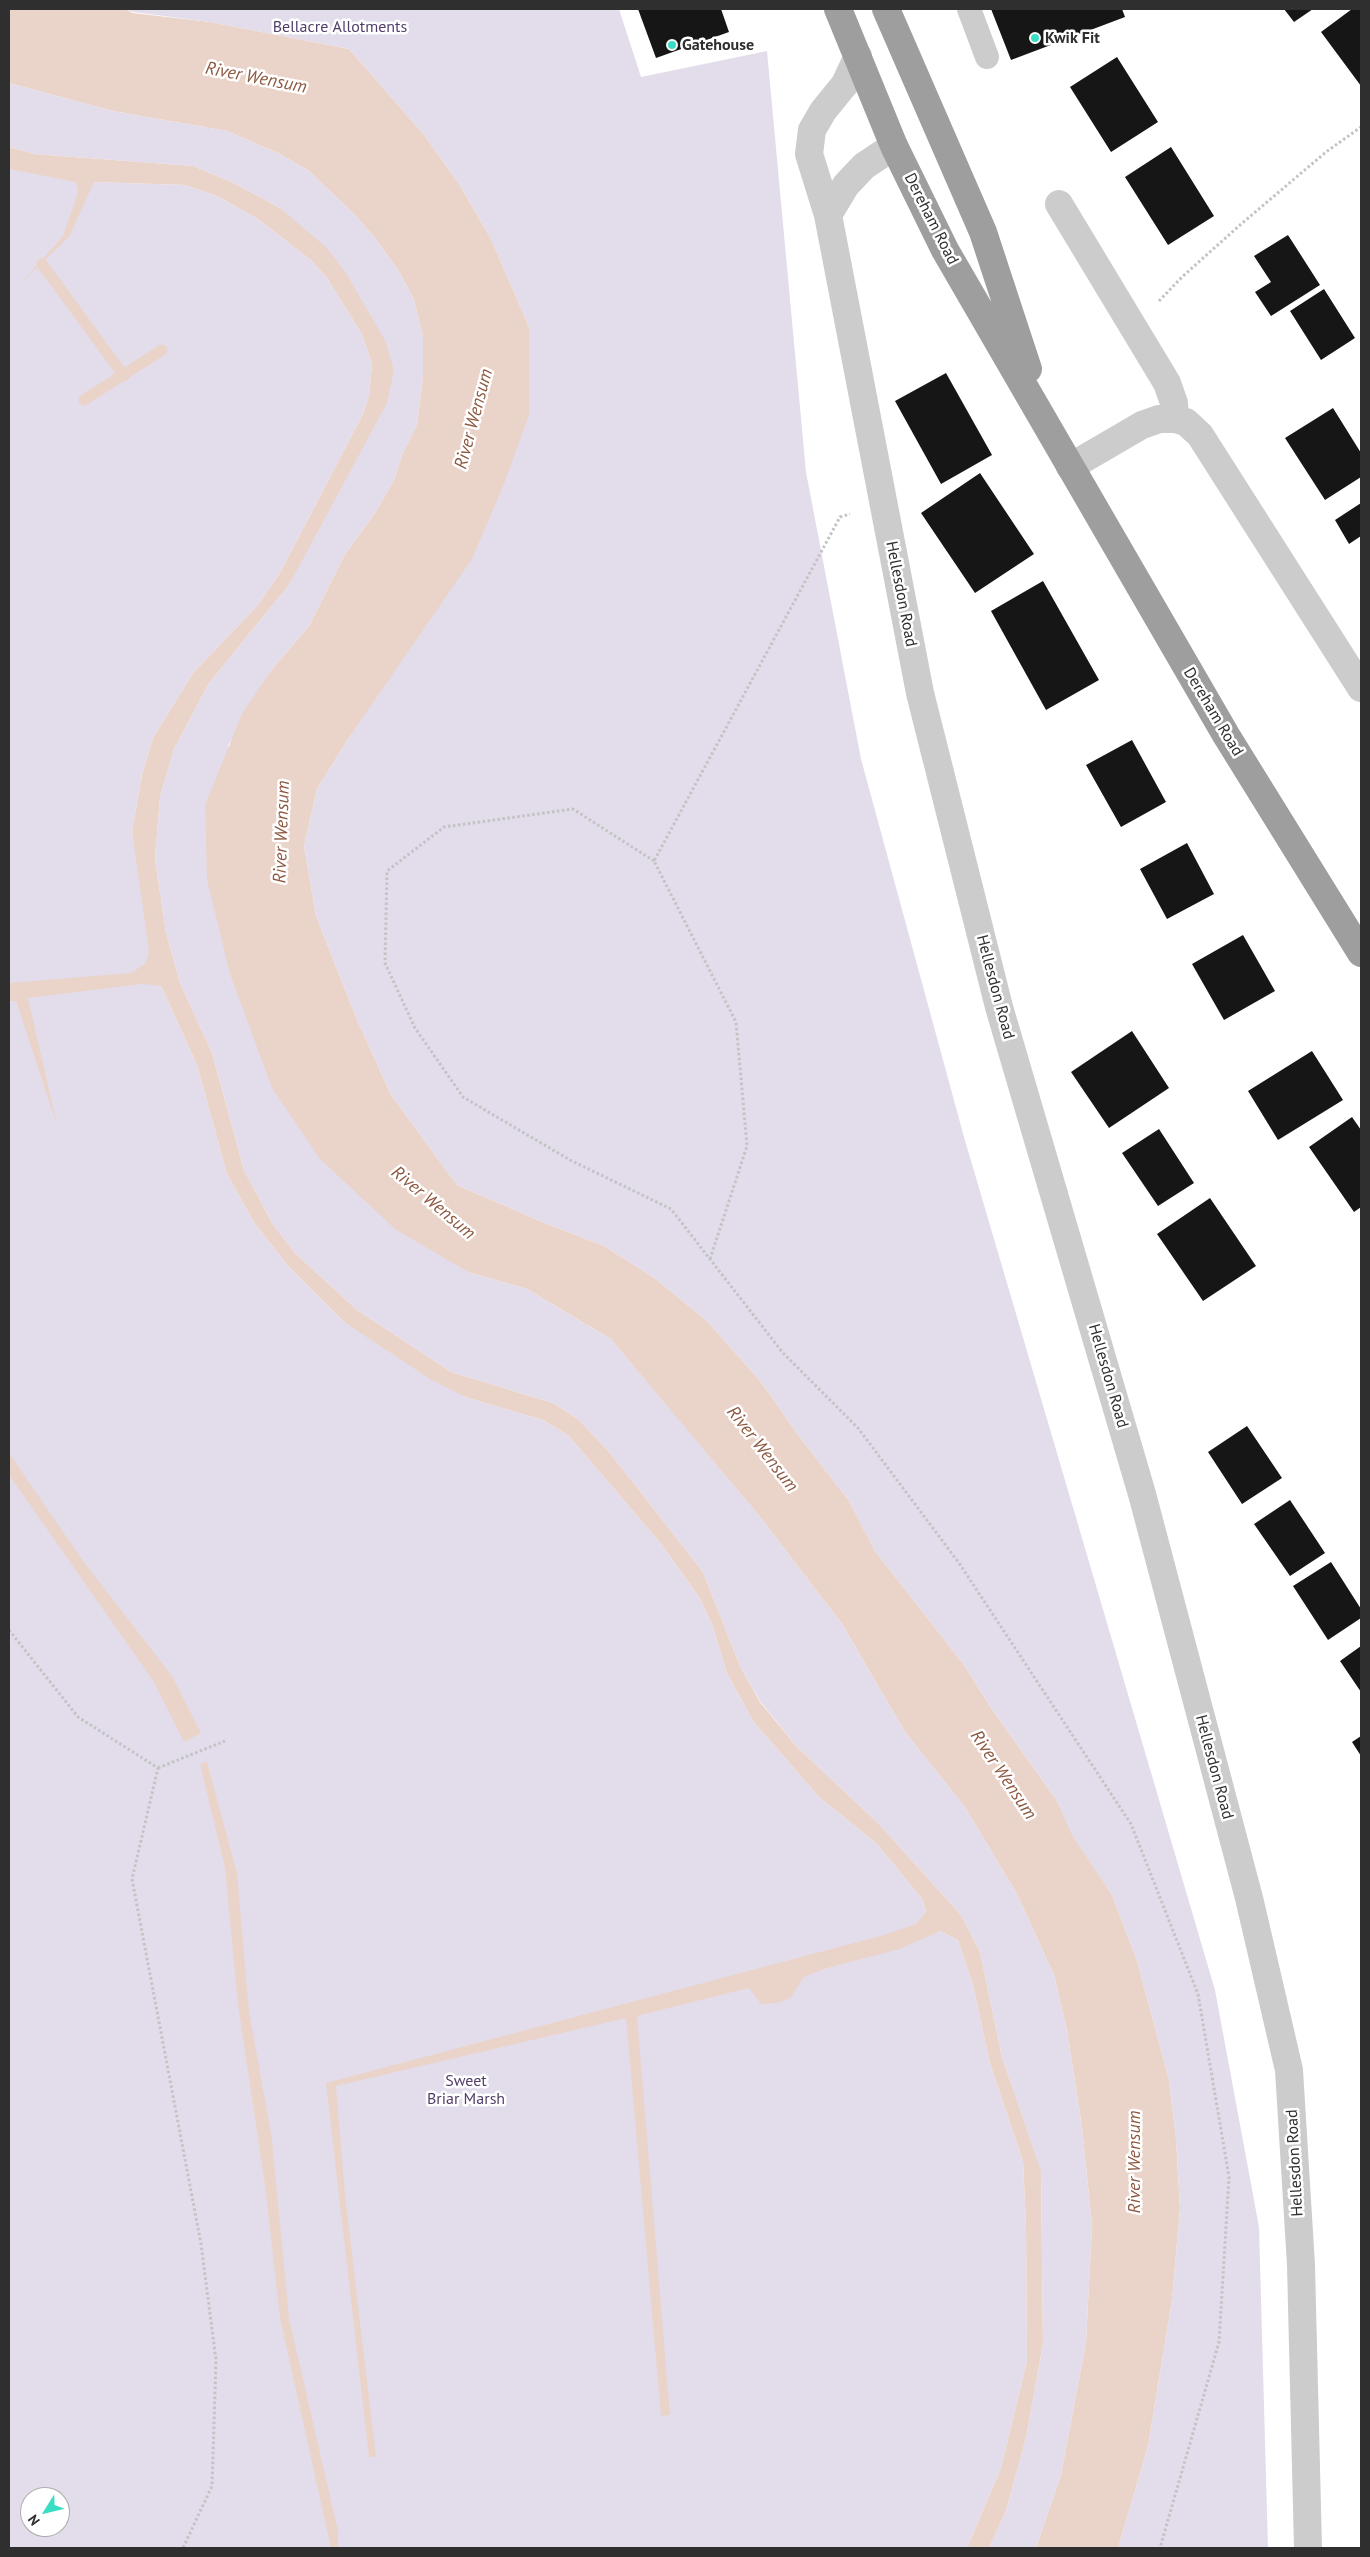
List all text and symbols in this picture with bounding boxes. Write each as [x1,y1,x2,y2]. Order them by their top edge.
park label: Bellacre Allotments [273,17,407,37]
place label: Kwik Fit [1045,28,1100,48]
marker: Kwik Fit [1029,32,1041,44]
place label: Gatehouse [682,35,754,55]
marker: Gatehouse [666,39,678,51]
water label: River Wensum [203,58,309,98]
street label: Dereham Road [900,170,962,268]
water label: River Wensum [450,367,498,471]
street label: Hellesdon Road [881,540,921,648]
street label: Dereham Road [1179,664,1247,760]
water label: River Wensum [269,780,295,884]
street label: Hellesdon Road [972,933,1018,1041]
water label: River Wensum [387,1162,479,1244]
street label: Hellesdon Road [1084,1322,1132,1430]
water label: River Wensum [722,1402,802,1496]
street label: Hellesdon Road [1191,1713,1237,1821]
water label: River Wensum [965,1726,1041,1824]
park label: Sweet Briar Marsh [427,2071,505,2109]
street label: Hellesdon Road [1283,2109,1307,2217]
water label: River Wensum [1124,2111,1146,2213]
north arrow [20,2487,70,2537]
text: N [24,2511,44,2529]

